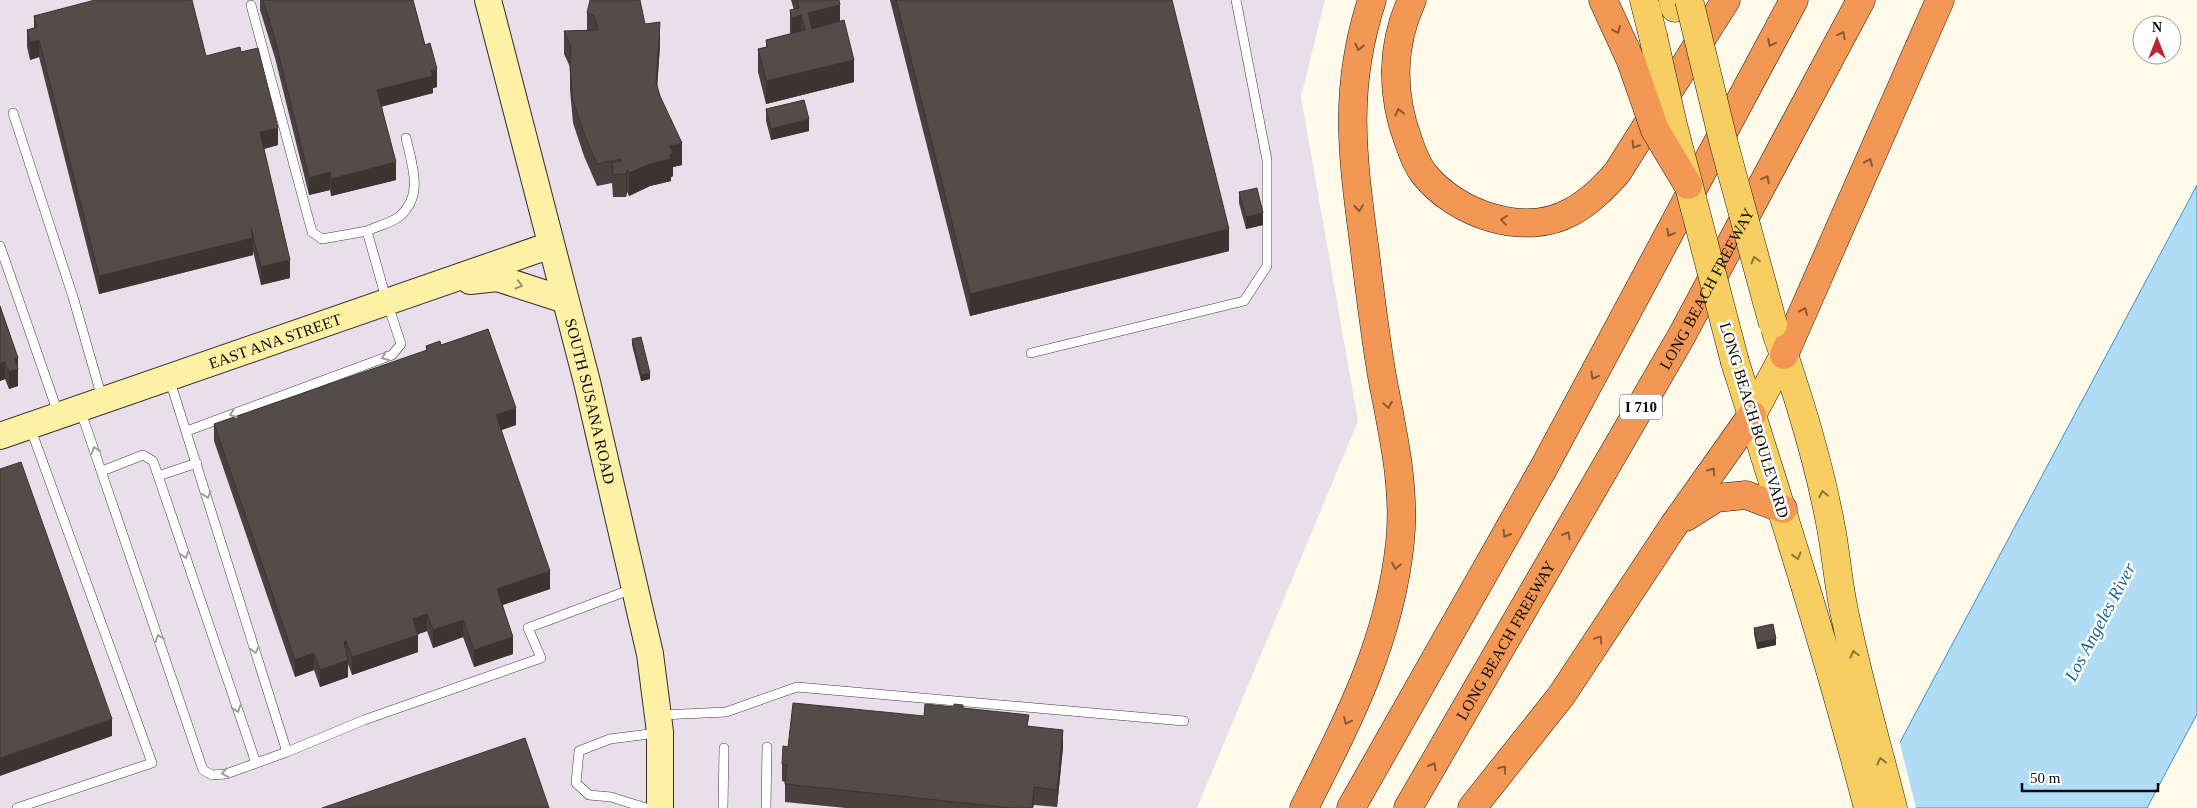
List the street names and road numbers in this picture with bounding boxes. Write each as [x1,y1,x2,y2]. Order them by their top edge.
street label: LONG BEACH FREEWAY [1656,205,1757,373]
street label: EAST ANA STREET [206,310,344,372]
street label: SOUTH SUSANA ROAD [562,317,618,486]
street label: LONG BEACH BOULEVARD [1717,320,1792,520]
road number: I 710 [1620,394,1662,420]
street label: LONG BEACH FREEWAY [1453,558,1559,723]

